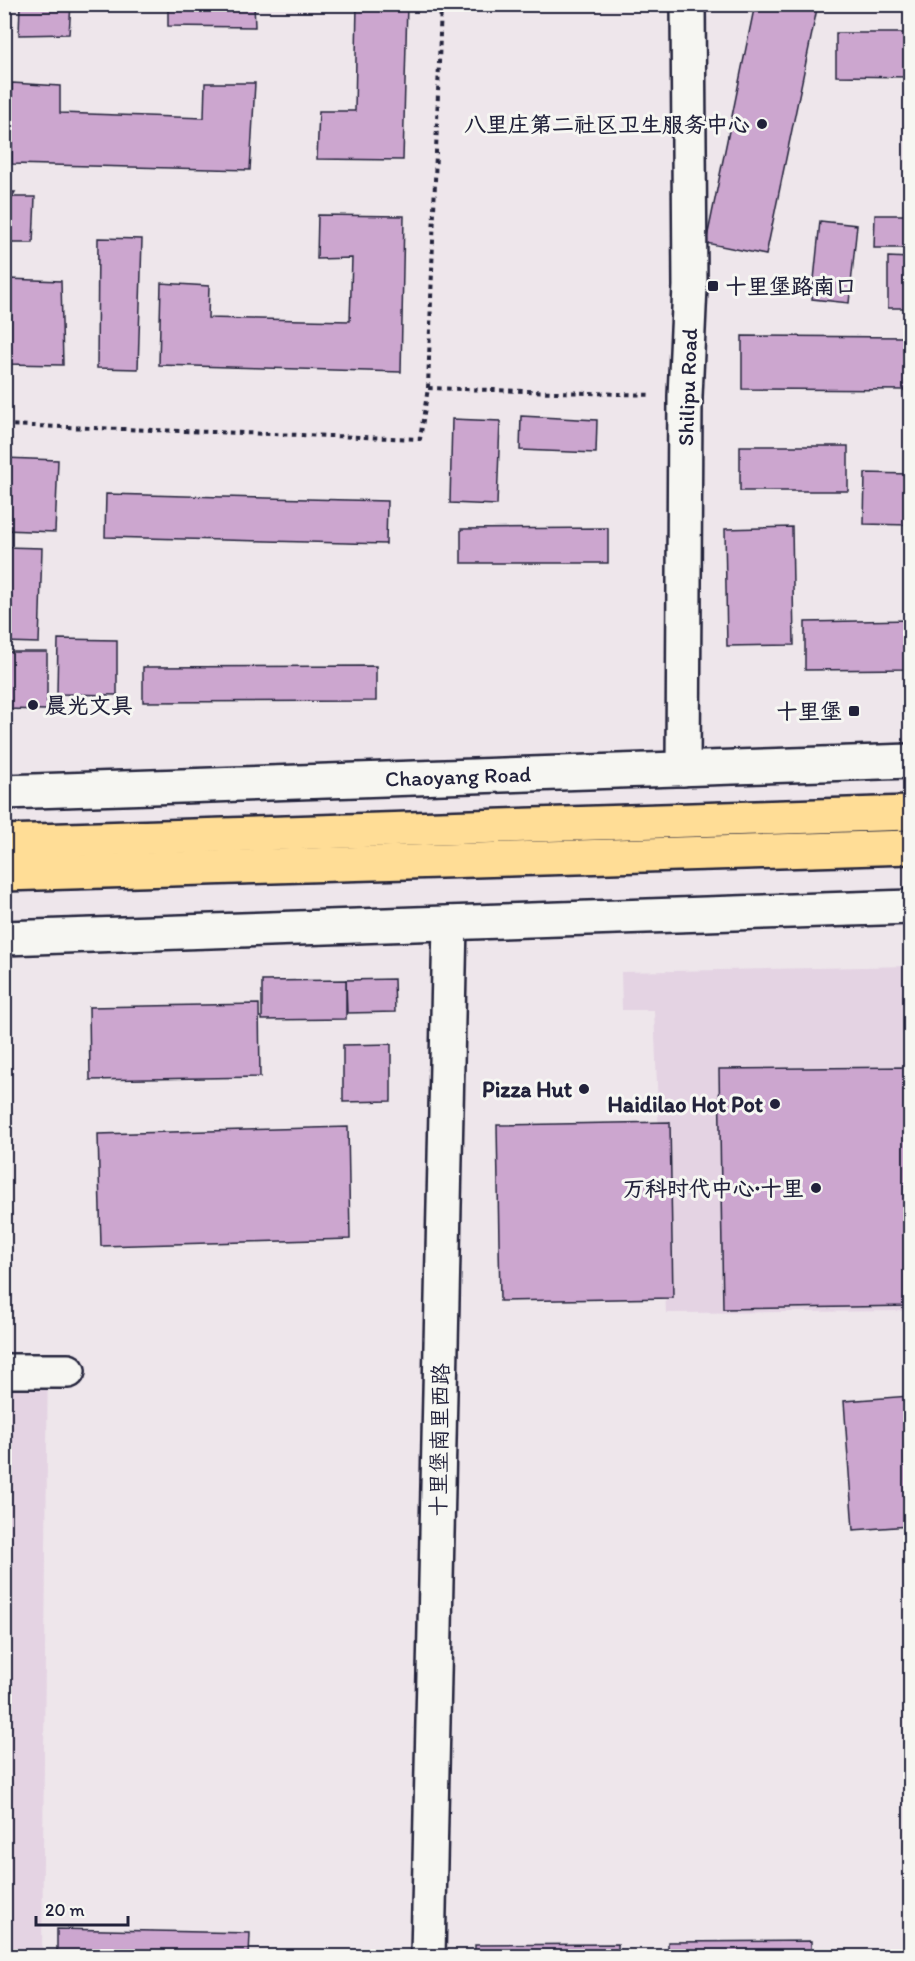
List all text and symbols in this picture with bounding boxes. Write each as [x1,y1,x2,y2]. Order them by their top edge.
place label: 八里庄第二社区卫生服务中心 [464,111,750,138]
marker: 八里庄第二社区卫生服务中心 [755,117,769,131]
place label: 十里堡路南口 [725,273,857,300]
marker: 十里堡路南口 [706,279,720,293]
street label: Shilipu Road [672,328,703,446]
place label: 晨光文具 [45,692,133,719]
marker: 晨光文具 [26,698,40,712]
place label: 十里堡 [776,698,842,725]
marker: 十里堡 [847,704,861,718]
street label: Chaoyang Road [385,760,532,793]
place label: Pizza Hut [482,1076,573,1103]
marker: Pizza Hut [577,1082,591,1096]
place label: Haidilao Hot Pot [608,1091,764,1118]
marker: Haidilao Hot Pot [768,1097,782,1111]
place label: 万科时代中心·十里 [623,1175,804,1202]
marker: 万科时代中心·十里 [809,1181,823,1195]
street label: 十里堡南里西路 [425,1363,454,1517]
scale bar [36,1889,128,1927]
text: 20 m [45,1899,85,1921]

